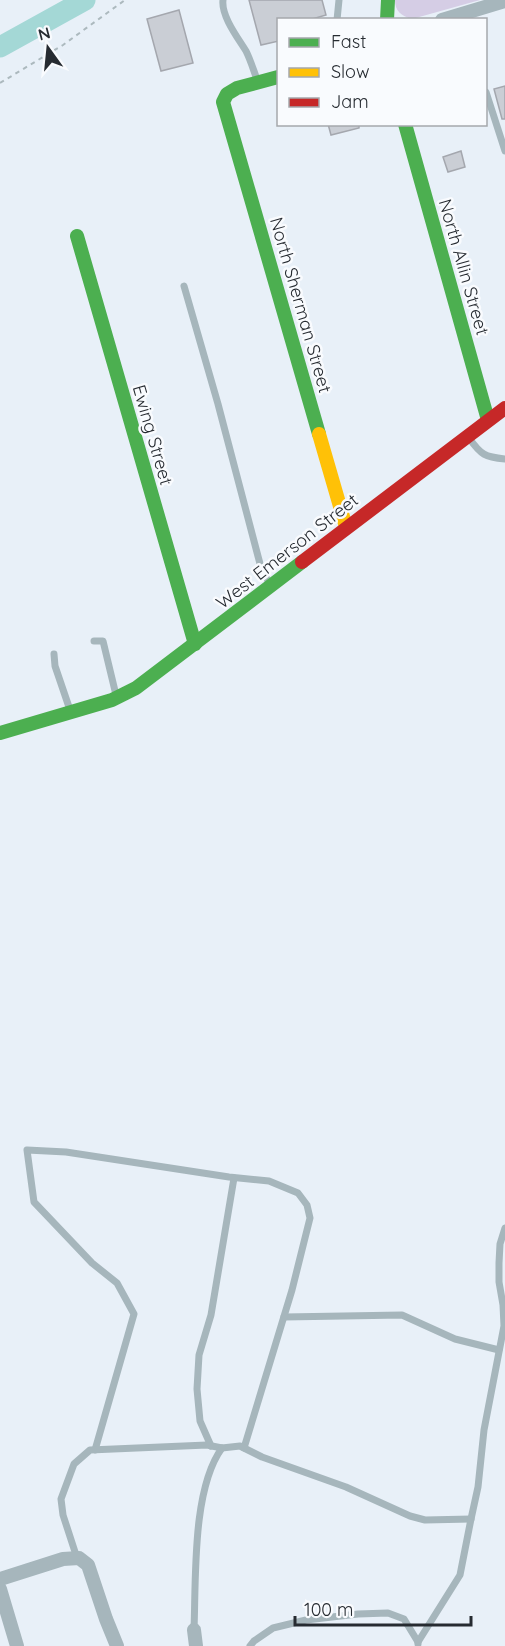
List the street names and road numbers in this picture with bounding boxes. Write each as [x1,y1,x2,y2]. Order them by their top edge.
street label: North Allin Street [434,196,494,338]
street label: North Sherman Street [265,215,337,395]
street label: Ewing Street [128,382,178,488]
street label: West Emerson Street [211,488,363,614]

